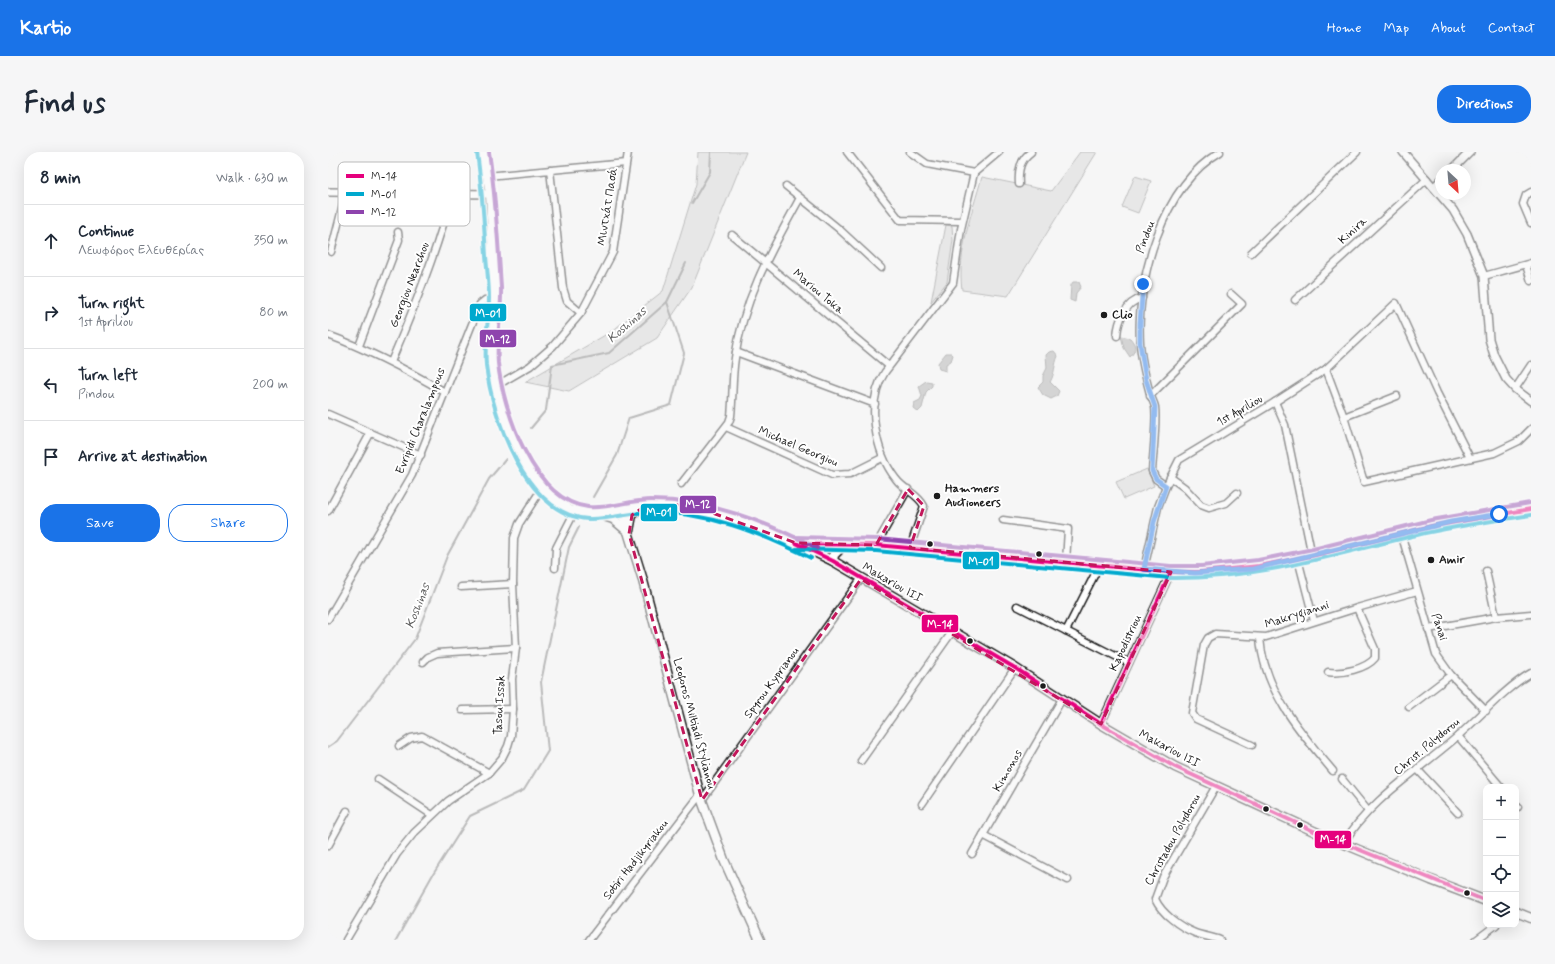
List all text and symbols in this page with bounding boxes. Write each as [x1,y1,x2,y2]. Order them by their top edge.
text: Kartio [20,16,71,41]
text: Home [1327,19,1361,37]
text: Map [1383,19,1409,37]
text: About [1431,19,1466,37]
text: Contact [1488,19,1535,37]
button: Directions [1437,85,1531,123]
text: Find us [24,86,105,123]
legend [338,162,470,226]
north arrow [1435,164,1471,200]
street label: Μιντχάτ Πασά [594,166,622,247]
text: 8 min [40,167,81,189]
text: Walk · 630 m [216,170,288,187]
text: M-14 [371,170,397,184]
text: M-01 [371,188,396,202]
text: M-12 [371,206,396,220]
street label: Kinira [1335,213,1371,248]
street label: Pindou [1132,218,1160,256]
text: Continue [78,222,134,242]
icon: ahead [40,230,62,252]
text: 350 m [254,232,288,249]
street label: Georgiou Nearchou [386,240,434,330]
text: Λεωφόρος Ελευθερίας [78,242,204,259]
street label: Mariou Toka [789,266,848,319]
route end [1134,275,1152,293]
text: Turn right [78,294,145,314]
icon: right [40,302,62,324]
water label: Koshinas [604,302,651,347]
line badge: M-01 [469,303,507,322]
text: 80 m [259,304,288,321]
text: M-01 [475,307,501,321]
place label: Clio [1112,307,1133,323]
marker: Clio [1099,310,1109,320]
text: 1st Apriliou [78,314,133,331]
line badge: M-12 [479,329,517,348]
text: M-12 [485,333,511,347]
street label: Evripidi Charalampous [392,365,450,477]
text: Turn left [78,366,138,386]
icon: left [40,374,62,396]
text: 200 m [253,376,288,393]
text: Pindou [78,386,115,403]
street label: 1st Apriliou [1214,391,1266,431]
street label: Michael Georgiou [756,423,841,471]
icon: arrive [40,446,62,468]
text: Arrive at destination [78,447,207,467]
place label: Hammers Auctioneers [945,481,1001,511]
marker: Hammers Auctioneers [932,491,942,501]
line badge: M-12 [679,495,717,514]
text: M-12 [685,498,711,512]
line badge: M-01 [640,503,678,522]
button: Save [40,504,160,542]
button: Share [168,504,288,542]
route start [1490,505,1508,523]
text: M-01 [646,506,672,520]
unlabelled marker [925,539,935,549]
unlabelled marker [1034,549,1044,559]
line badge: M-01 [962,551,1000,570]
place label: Amir [1439,552,1465,568]
text: M-01 [968,555,994,569]
marker: Amir [1426,555,1436,565]
street label: Makariou III [859,559,925,607]
water label: Koshinas [402,580,435,631]
street label: Makrygianni [1263,597,1332,634]
street label: Panai [1427,611,1451,643]
street label: Kapodistriou [1106,612,1146,674]
line badge: M-14 [921,614,959,633]
text: M-14 [927,618,953,632]
unlabelled marker [965,636,975,646]
street label: Spyrou Kyprianou [741,644,804,722]
street label: Leoforos Miltiadi Stylianou [668,656,719,792]
street label: Tasou Issak [490,675,510,735]
unlabelled marker [1038,681,1048,691]
street label: Christ. Polydorou [1391,714,1464,779]
street label: Makariou III [1136,726,1202,772]
street label: Kimonos [989,746,1027,795]
map controls [1483,784,1519,928]
button: + [1483,784,1519,820]
street label: Christadou Polydorou [1141,791,1205,889]
unlabelled marker [1261,804,1271,814]
street label: Sotiri Hadjikyriakou [600,816,673,903]
unlabelled marker [1295,820,1305,830]
button: − [1483,820,1519,856]
line badge: M-14 [1314,830,1352,849]
text: M-14 [1320,833,1346,847]
button: locate [1483,856,1519,892]
unlabelled marker [1462,888,1472,898]
button: layers [1483,892,1519,928]

